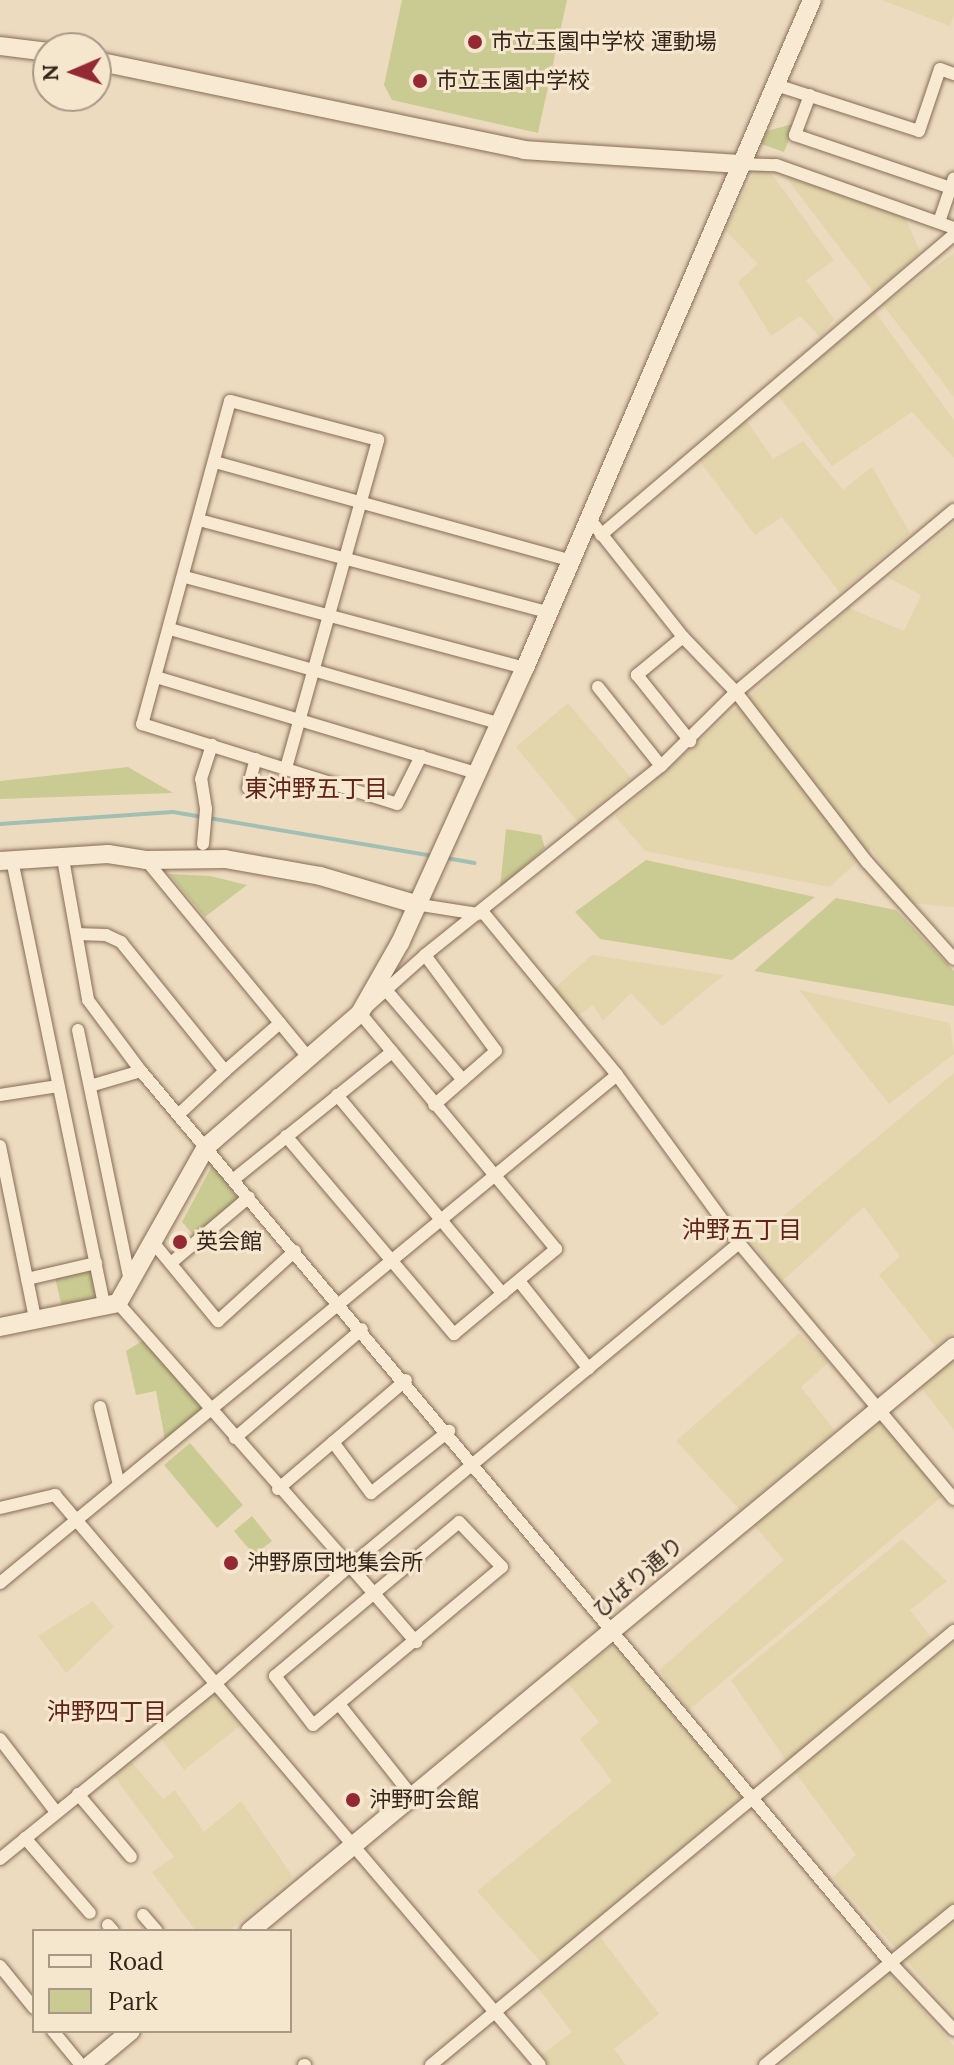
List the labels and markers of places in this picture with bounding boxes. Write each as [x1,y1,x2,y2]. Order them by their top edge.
place label: 市立玉園中学校 運動場 [491,29,717,55]
marker: 市立玉園中学校 運動場 [466,33,484,51]
place label: 市立玉園中学校 [436,68,590,94]
marker: 市立玉園中学校 [411,72,429,90]
place label: 英会館 [196,1229,262,1255]
marker: 英会館 [171,1233,189,1251]
place label: 沖野原団地集会所 [247,1550,423,1576]
marker: 沖野原団地集会所 [222,1554,240,1572]
place label: 沖野町会館 [369,1787,479,1813]
marker: 沖野町会館 [344,1791,362,1809]

